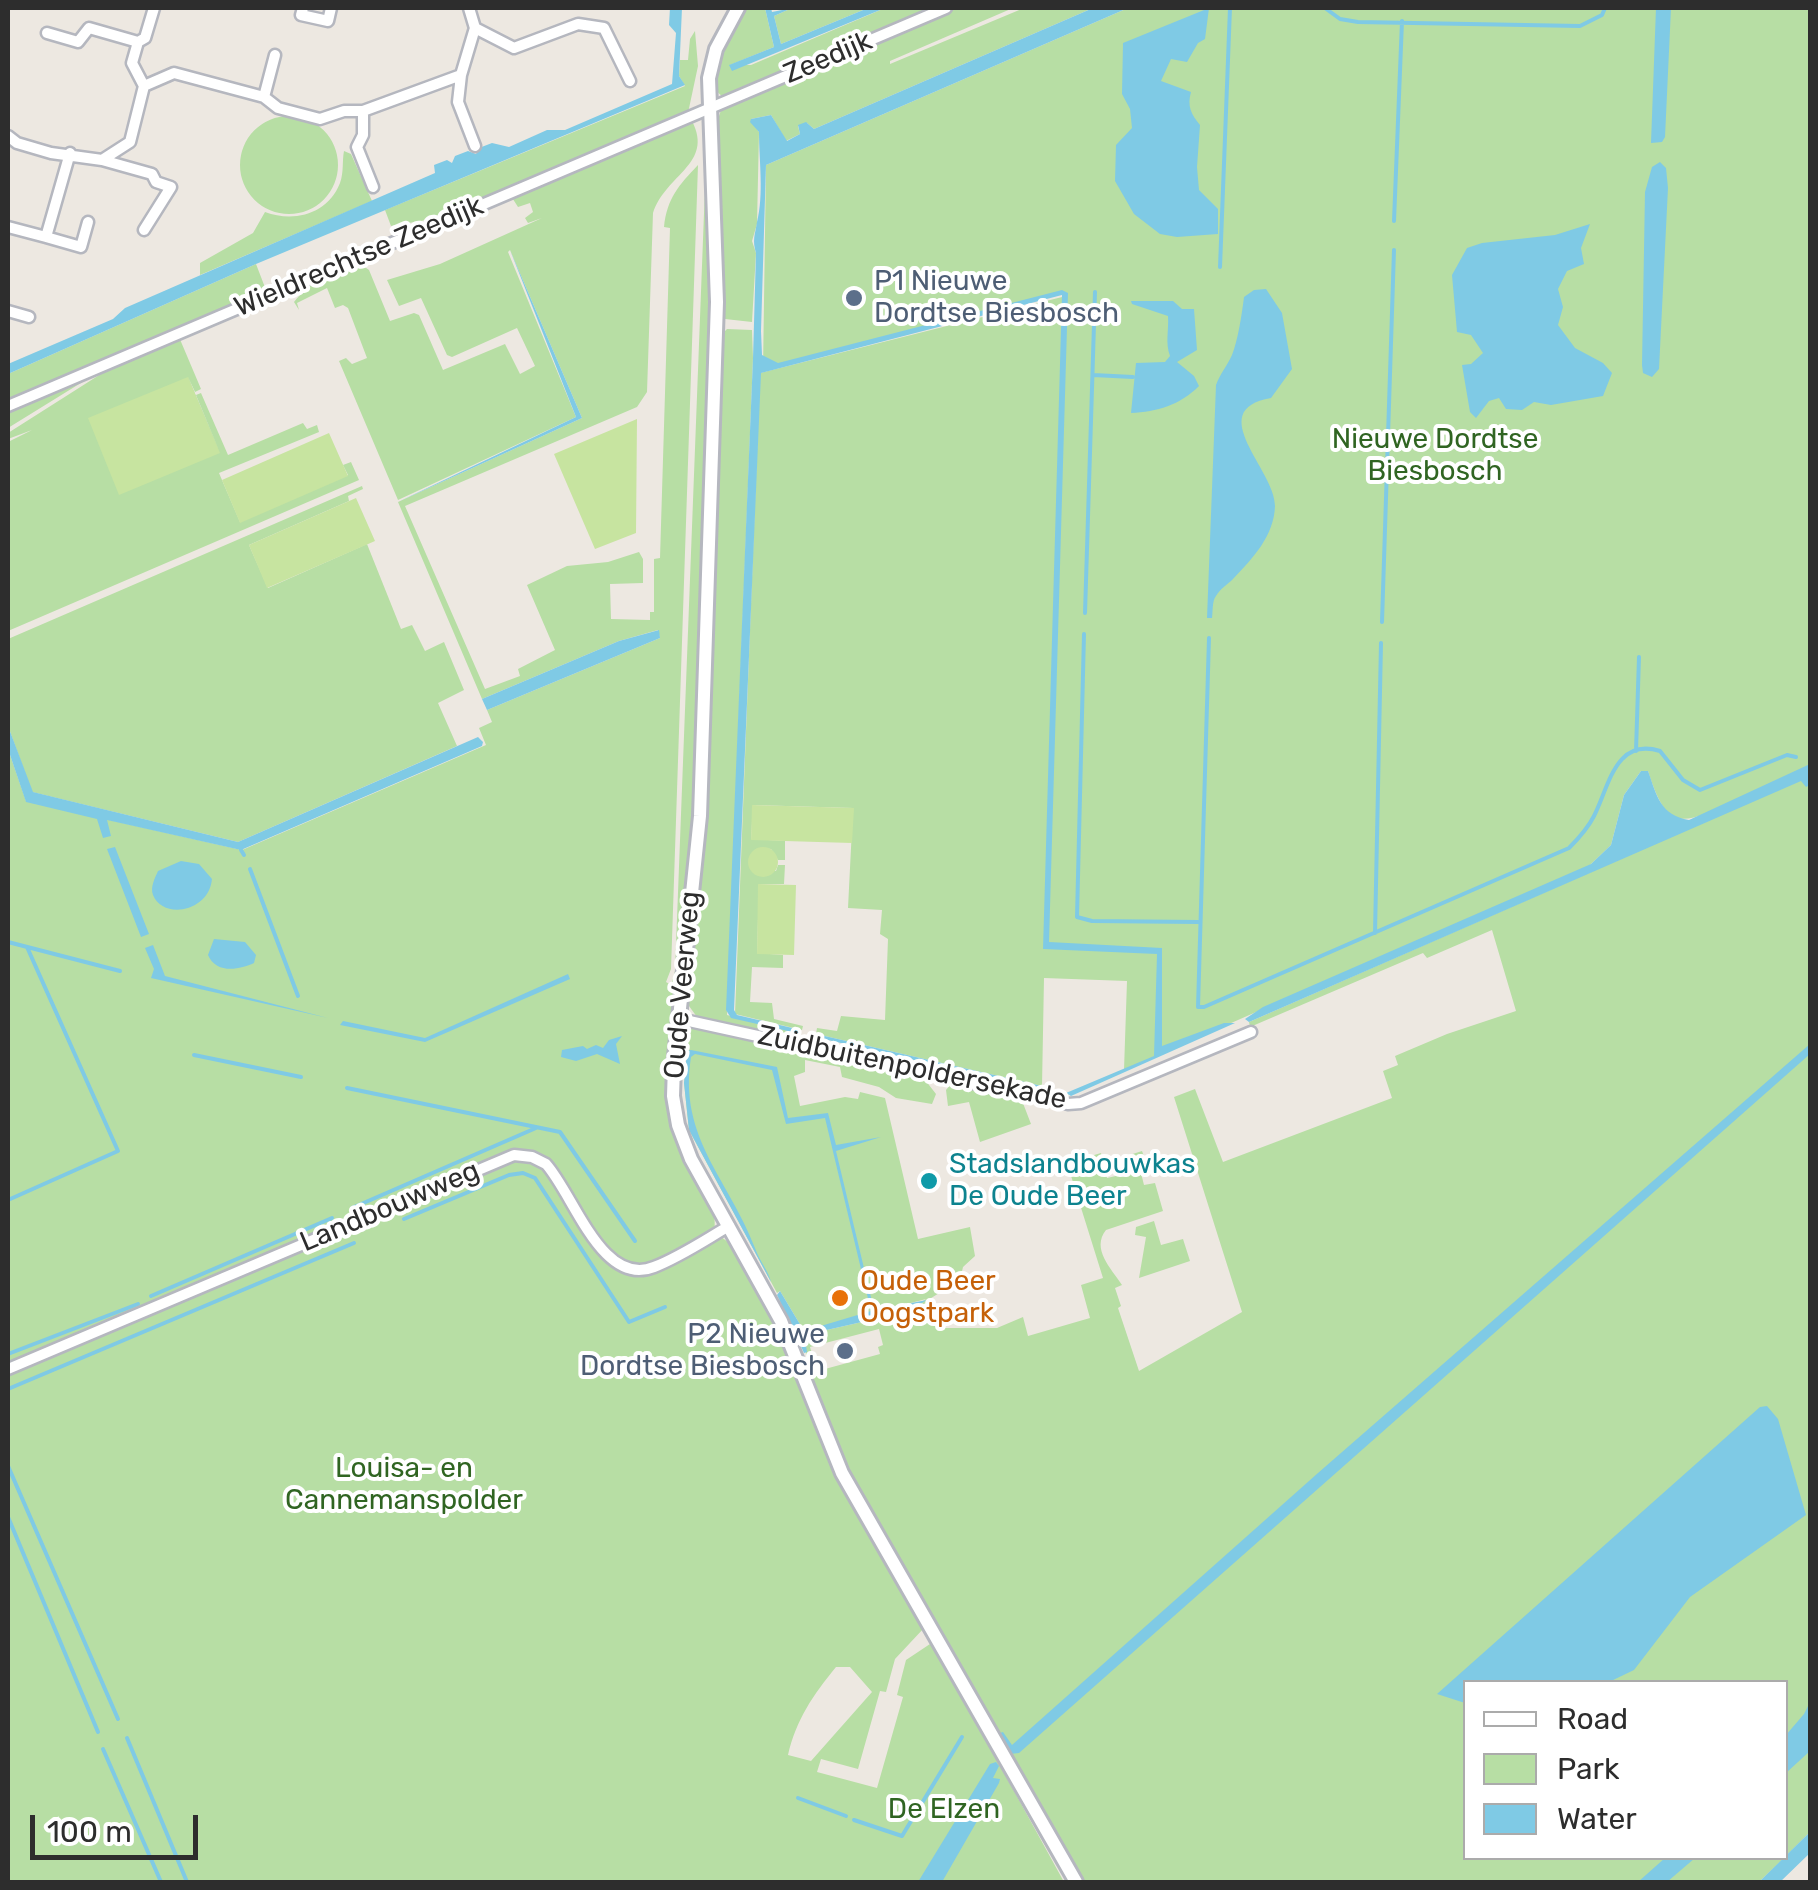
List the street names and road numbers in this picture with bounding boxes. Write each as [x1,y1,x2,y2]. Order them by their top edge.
street label: Zeedijk [779,24,877,92]
street label: Wieldrechtse Zeedijk [229,189,489,325]
street label: Oude Veerweg [658,890,708,1080]
street label: Zuidbuitenpoldersekade [754,1019,1070,1117]
street label: Landbouwweg [295,1154,485,1260]

